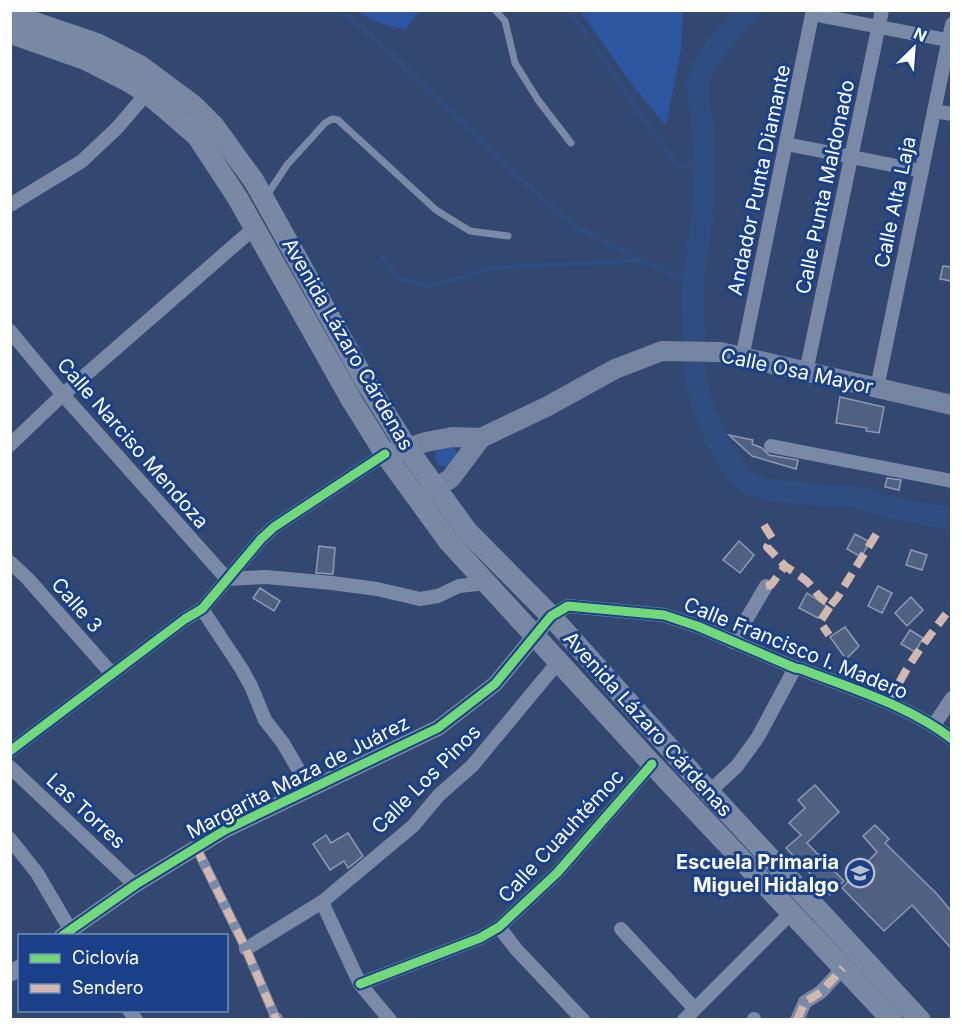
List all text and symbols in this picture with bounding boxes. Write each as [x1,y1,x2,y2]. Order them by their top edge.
north arrow [884,18,944,78]
text: N [911,23,930,46]
street label: Andador Punta Diamante [723,62,795,298]
street label: Calle Punta Maldonado [791,78,859,296]
street label: Calle Alta Laja [869,134,921,270]
street label: Avenida Lázaro Cárdenas [277,234,419,454]
street label: Calle Osa Mayor [719,343,876,399]
street label: Calle Narciso Mendoza [52,353,214,533]
street label: Calle 3 [47,573,107,637]
street label: Calle Francisco I. Madero [680,592,912,704]
street label: Avenida Lázaro Cárdenas [558,626,738,822]
street label: Margarita Maza de Juárez [183,710,413,844]
street label: Calle Los Pinos [367,720,485,838]
street label: Calle Cuauhtémoc [493,765,629,907]
street label: Las Torres [41,768,131,854]
place label: Escuela Primaria Miguel Hidalgo [676,850,839,897]
school or university icon: Escuela Primaria Miguel Hidalgo [844,857,876,889]
legend [18,934,228,1012]
text: Ciclovía [72,947,139,968]
text: Sendero [72,977,143,998]

